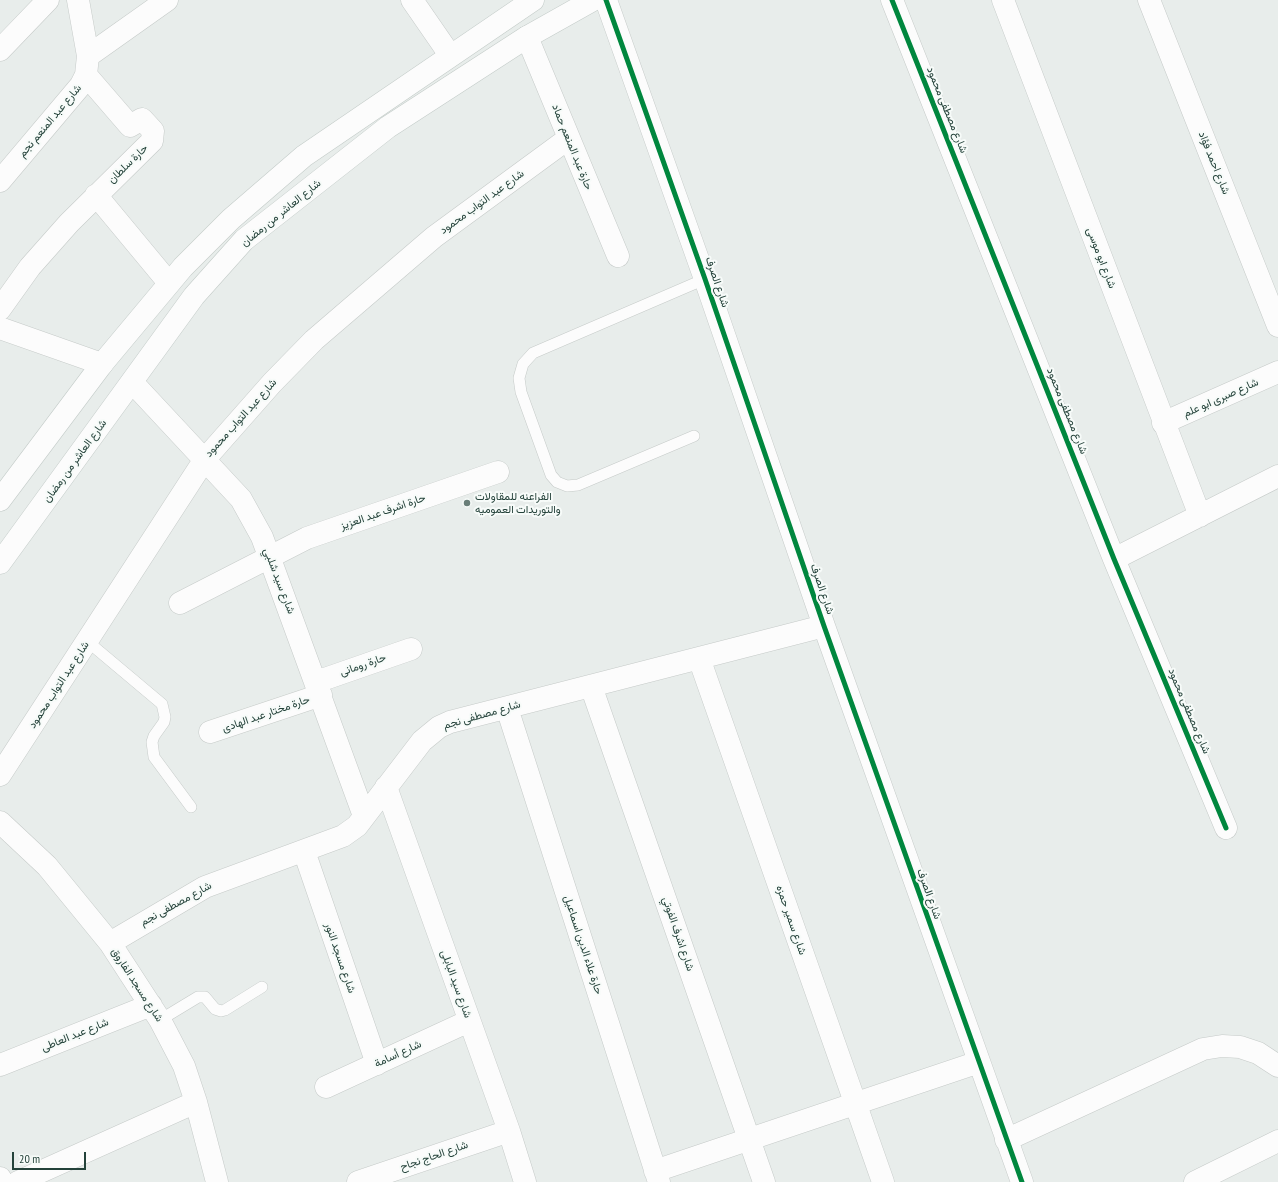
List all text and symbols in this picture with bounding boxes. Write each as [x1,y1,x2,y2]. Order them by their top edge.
street label: شارع مصطفى محمود [924,65,970,155]
street label: شارع عبد المنعم نجم [16,82,84,160]
street label: حارة عبد المنعم حماد [549,102,595,192]
street label: شارع احمد فؤاد [1195,130,1233,196]
street label: حارة سلطان [105,142,151,186]
street label: شارع عبد التواب محمود [437,167,527,237]
street label: شارع العاشر من رمضان [238,177,324,249]
street label: شارع ابو موسى [1083,226,1119,290]
street label: شارع الصرف [702,255,732,309]
street label: شارع مصطفى محمود [1044,366,1090,456]
street label: شارع صبرى ابو علم [1181,375,1261,421]
street label: شارع عبد التواب محمود [202,376,280,460]
street label: شارع العاشر من رمضان [40,417,110,505]
place label: الفراعنه للمقاولات والتوريدات العموميه [475,490,561,516]
street label: حارة اشرف عبد العزيز [339,491,427,533]
marker: الفراعنه للمقاولات والتوريدات العموميه [462,498,472,508]
street label: شارع سيد شلبي [260,546,298,616]
street label: شارع الصرف [807,562,837,616]
street label: شارع عبد التواب محمود [26,639,92,731]
street label: حارة رومانى [338,651,388,679]
street label: شارع مصطفى محمود [1165,666,1213,756]
street label: حارة مختار عبد الهادى [220,693,312,735]
street label: شارع مصطفى نجم [442,698,522,732]
street label: شارع الصرف [914,867,944,921]
street label: شارع مصطفى نجم [138,879,214,929]
street label: شارع سمير حمزه [773,884,809,956]
street label: حارة علاء الدين اسماعيل [561,894,605,996]
street label: شارع اشرف الفوتي [659,895,697,973]
street label: شارع مسجد النور [322,921,358,995]
street label: شارع مسجد الفاروق [108,946,166,1024]
street label: شارع سيد البابلى [438,948,474,1020]
street label: شارع عبد العاطى [39,1016,111,1054]
street label: شارع أسامة [372,1037,424,1071]
street label: شارع الحاج نجاح [398,1138,470,1174]
scale bar [14,1144,88,1170]
text: 20 m [19,1151,40,1166]

